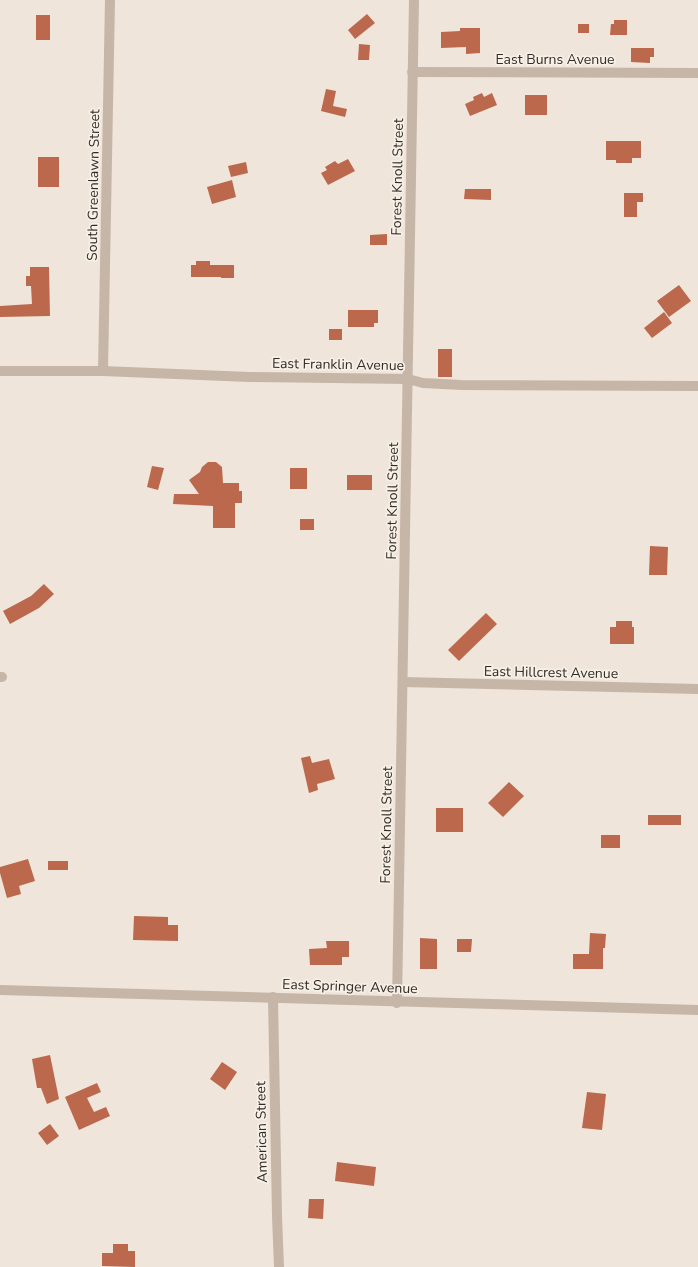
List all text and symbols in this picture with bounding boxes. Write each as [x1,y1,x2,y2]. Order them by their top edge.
street label: East Burns Avenue [496,50,614,69]
street label: South Greenlawn Street [83,109,104,261]
street label: Forest Knoll Street [387,118,408,236]
street label: East Franklin Avenue [272,354,404,375]
street label: Forest Knoll Street [382,442,403,560]
street label: East Hillcrest Avenue [484,662,618,683]
street label: Forest Knoll Street [376,766,397,884]
street label: East Springer Avenue [282,975,418,998]
street label: American Street [251,1081,272,1183]

